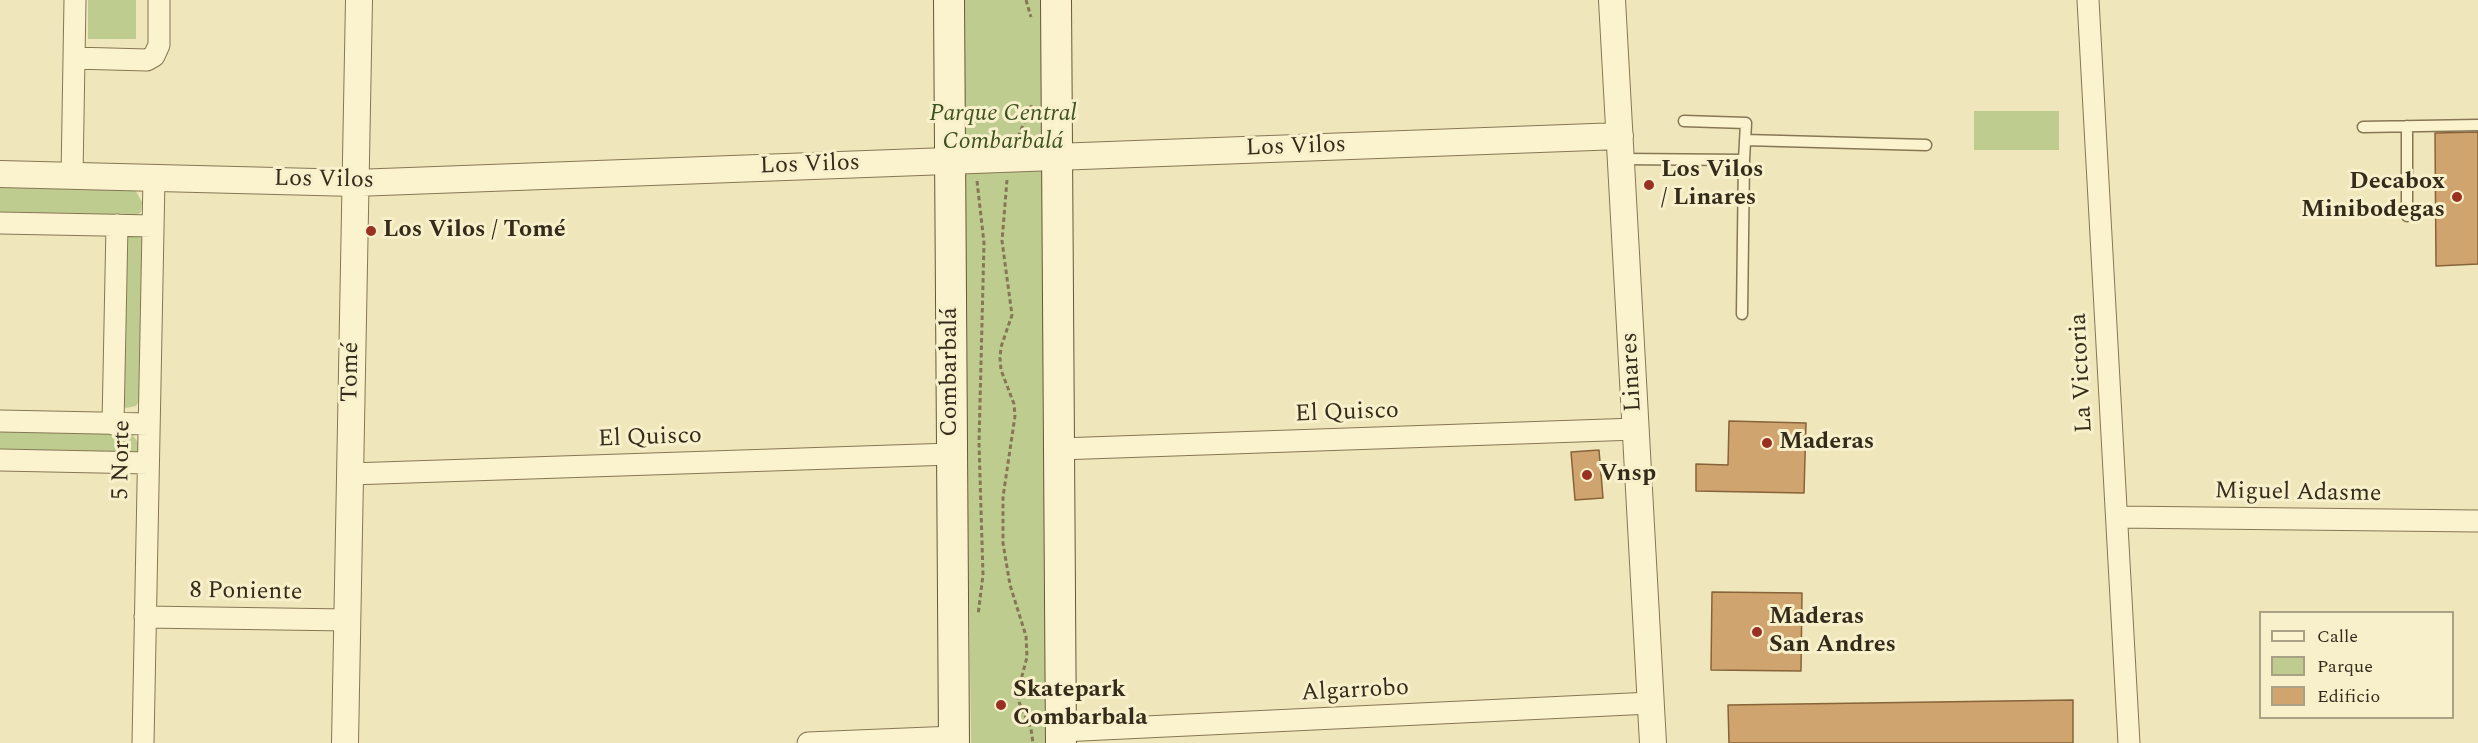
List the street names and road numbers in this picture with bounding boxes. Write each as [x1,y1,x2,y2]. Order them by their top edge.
street label: Los Vilos [1245,132,1347,164]
street label: Los Vilos [759,150,861,182]
street label: Los Vilos [274,166,374,196]
street label: Combarbalá [937,307,965,437]
street label: La Victoria [2065,312,2101,434]
street label: Linares [1617,331,1649,413]
street label: Tomé [337,342,367,402]
street label: El Quisco [1295,398,1399,430]
street label: 5 Norte [108,420,138,500]
street label: El Quisco [598,423,702,455]
street label: Miguel Adasme [2214,478,2382,510]
street label: 8 Poniente [189,578,303,608]
street label: Algarrobo [1300,675,1410,709]

